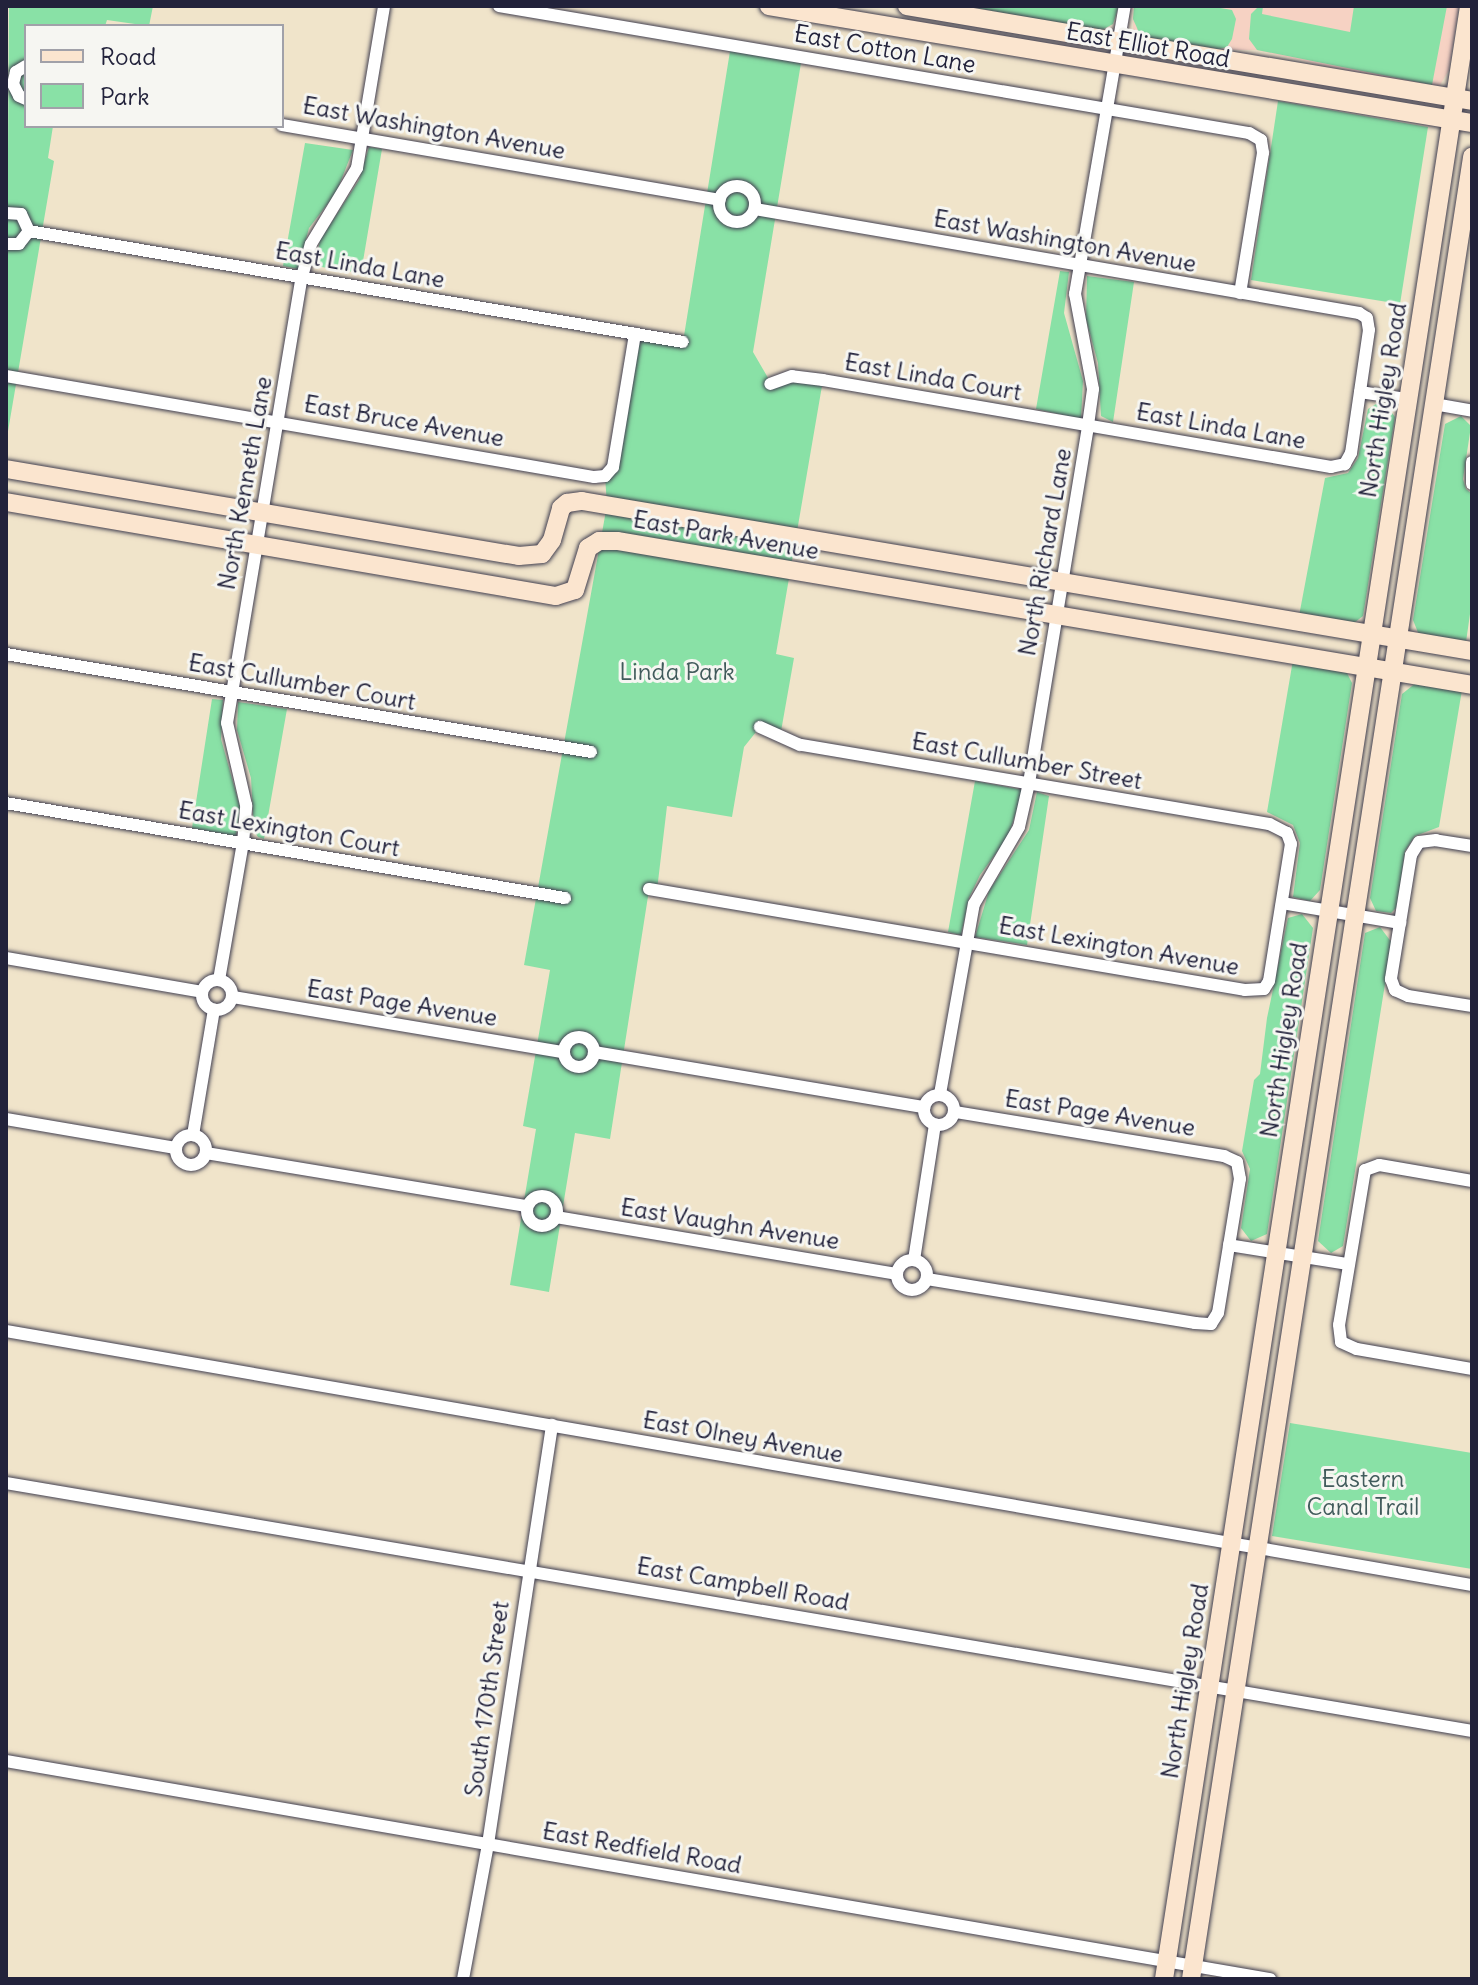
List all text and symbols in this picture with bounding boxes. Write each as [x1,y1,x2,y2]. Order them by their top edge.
street label: East Elliot Road [1064,16,1232,74]
street label: East Cotton Lane [792,19,978,79]
legend [24,24,284,128]
text: Road [100,41,156,71]
text: Park [100,81,150,111]
street label: East Washington Avenue [301,91,567,165]
street label: East Washington Avenue [932,204,1198,278]
street label: East Linda Lane [273,236,447,294]
street label: North Higley Road [1353,300,1413,500]
street label: East Linda Court [842,347,1024,407]
street label: North Kenneth Lane [212,374,278,592]
street label: East Bruce Avenue [302,389,506,453]
street label: East Linda Lane [1134,397,1308,455]
street label: North Richard Lane [1013,446,1077,658]
street label: East Park Avenue [631,505,821,565]
street label: East Cullumber Court [186,648,418,716]
park label: Linda Park [619,658,735,686]
street label: East Cullumber Street [910,727,1144,795]
street label: East Lexington Court [176,795,402,863]
street label: East Lexington Avenue [997,911,1241,981]
street label: North Higley Road [1254,940,1314,1140]
street label: East Page Avenue [305,974,499,1032]
street label: East Page Avenue [1003,1084,1197,1142]
street label: East Vaughn Avenue [619,1192,841,1256]
street label: East Olney Avenue [641,1405,845,1469]
park label: Eastern Canal Trail [1307,1465,1419,1521]
street label: East Campbell Road [635,1551,851,1617]
street label: North Higley Road [1155,1581,1215,1781]
street label: South 170th Street [459,1599,515,1799]
street label: East Redfield Road [540,1816,744,1880]

